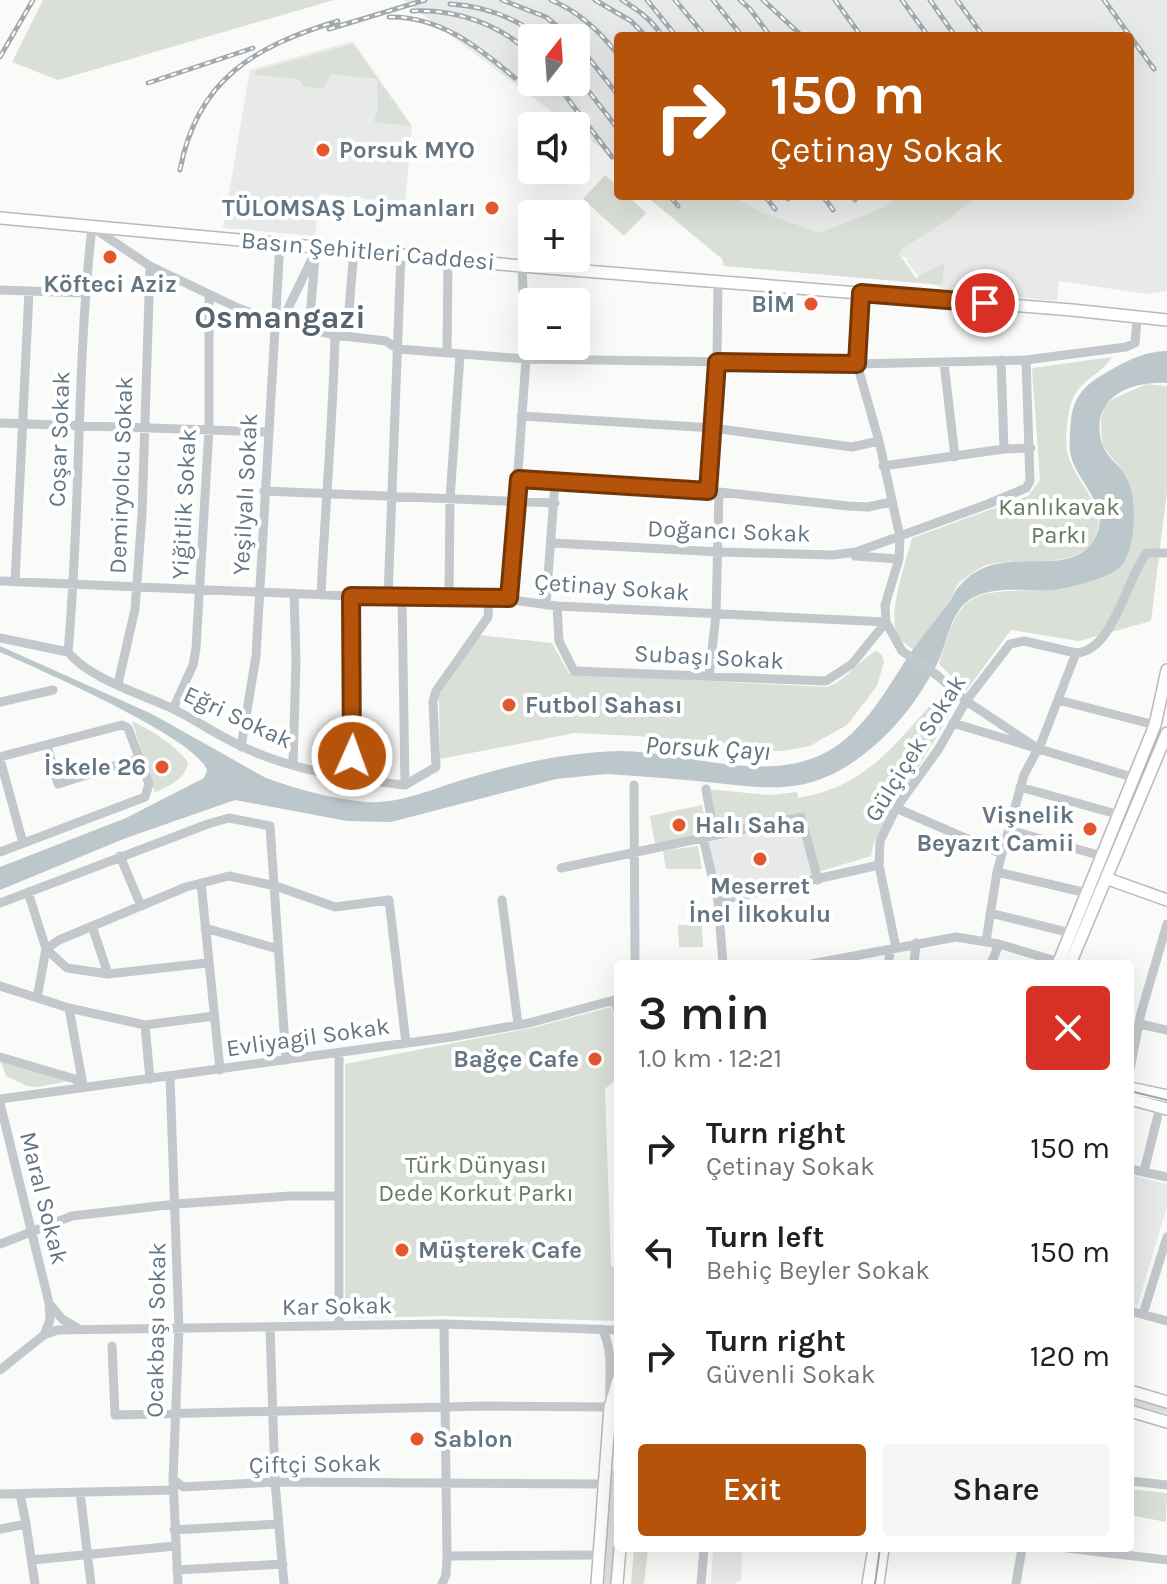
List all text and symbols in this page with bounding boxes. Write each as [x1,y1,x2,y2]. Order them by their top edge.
north arrow [518,24,590,96]
map controls [518,24,590,360]
text: 150 m [770,62,925,127]
icon: right [638,64,742,168]
button: sound [518,112,590,184]
text: Çetinay Sokak [770,129,1004,171]
place label: Porsuk MYO [339,136,475,164]
marker: Porsuk MYO [314,141,332,159]
place label: TÜLOMSAŞ Lojmanları [222,194,476,222]
marker: TÜLOMSAŞ Lojmanları [483,199,501,217]
button: + [518,200,590,272]
street label: Basın Şehitleri Caddesi [240,226,496,276]
marker: Köfteci Aziz [101,248,119,266]
pin [951,269,1019,337]
place label: Köfteci Aziz [43,270,177,298]
icon: arrive [963,281,1007,325]
button: − [518,288,590,360]
place label: BİM [751,290,795,318]
marker: BİM [802,295,820,313]
district label: Osmangazi [194,299,366,336]
street label: Coşar Sokak [43,371,75,507]
street label: Demiryolcu Sokak [104,376,138,574]
street label: Yeşilyalı Sokak [227,412,263,576]
street label: Yiğitlik Sokak [166,428,202,580]
park label: Kanlıkavak Parkı [998,493,1120,549]
street label: Doğancı Sokak [647,514,811,548]
street label: Çetinay Sokak [533,568,691,606]
street label: Subaşı Sokak [633,639,785,675]
street label: Gülçiçek Sokak [859,669,971,827]
street label: Eğri Sokak [179,680,297,754]
place label: Futbol Sahası [525,691,683,719]
marker: Futbol Sahası [500,696,518,714]
position arrow [310,714,394,798]
water label: Porsuk Çayı [644,729,772,767]
place label: İskele 26 [44,753,146,781]
marker: İskele 26 [153,758,171,776]
place label: Vişnelik Beyazıt Camii [917,801,1074,857]
place label: Halı Saha [695,811,806,839]
marker: Halı Saha [670,816,688,834]
marker: Vişnelik Beyazıt Camii [1081,820,1099,838]
marker: Meserret İnel İlkokulu [751,850,769,868]
place label: Meserret İnel İlkokulu [689,872,831,928]
text: 3 min [638,985,770,1041]
button: close [1026,986,1110,1070]
street label: Evliyagil Sokak [224,1012,392,1062]
text: 1.0 km · 12:21 [638,1043,782,1074]
place label: Bağçe Cafe [453,1045,579,1073]
marker: Bağçe Cafe [586,1050,604,1068]
text: Turn right [706,1115,846,1151]
icon: right [638,1126,682,1170]
street label: Maral Sokak [14,1129,74,1267]
text: 150 m [1030,1130,1110,1166]
park label: Türk Dünyası Dede Korkut Parkı [378,1151,574,1207]
text: Çetinay Sokak [706,1151,875,1182]
text: Turn left [706,1219,824,1255]
icon: left [638,1230,682,1274]
text: 150 m [1030,1234,1110,1270]
place label: Müşterek Cafe [418,1236,582,1264]
marker: Müşterek Cafe [393,1241,411,1259]
street label: Ocakbaşı Sokak [140,1242,172,1418]
text: Behiç Beyler Sokak [706,1255,930,1286]
street label: Kar Sokak [282,1291,392,1321]
text: Turn right [706,1323,846,1359]
icon: right [638,1334,682,1378]
text: 120 m [1030,1338,1110,1374]
text: Güvenli Sokak [706,1359,875,1390]
place label: Sablon [433,1425,513,1453]
marker: Sablon [408,1430,426,1448]
button: Exit [638,1444,866,1536]
button: Share [882,1444,1110,1536]
street label: Çiftçi Sokak [249,1449,381,1479]

